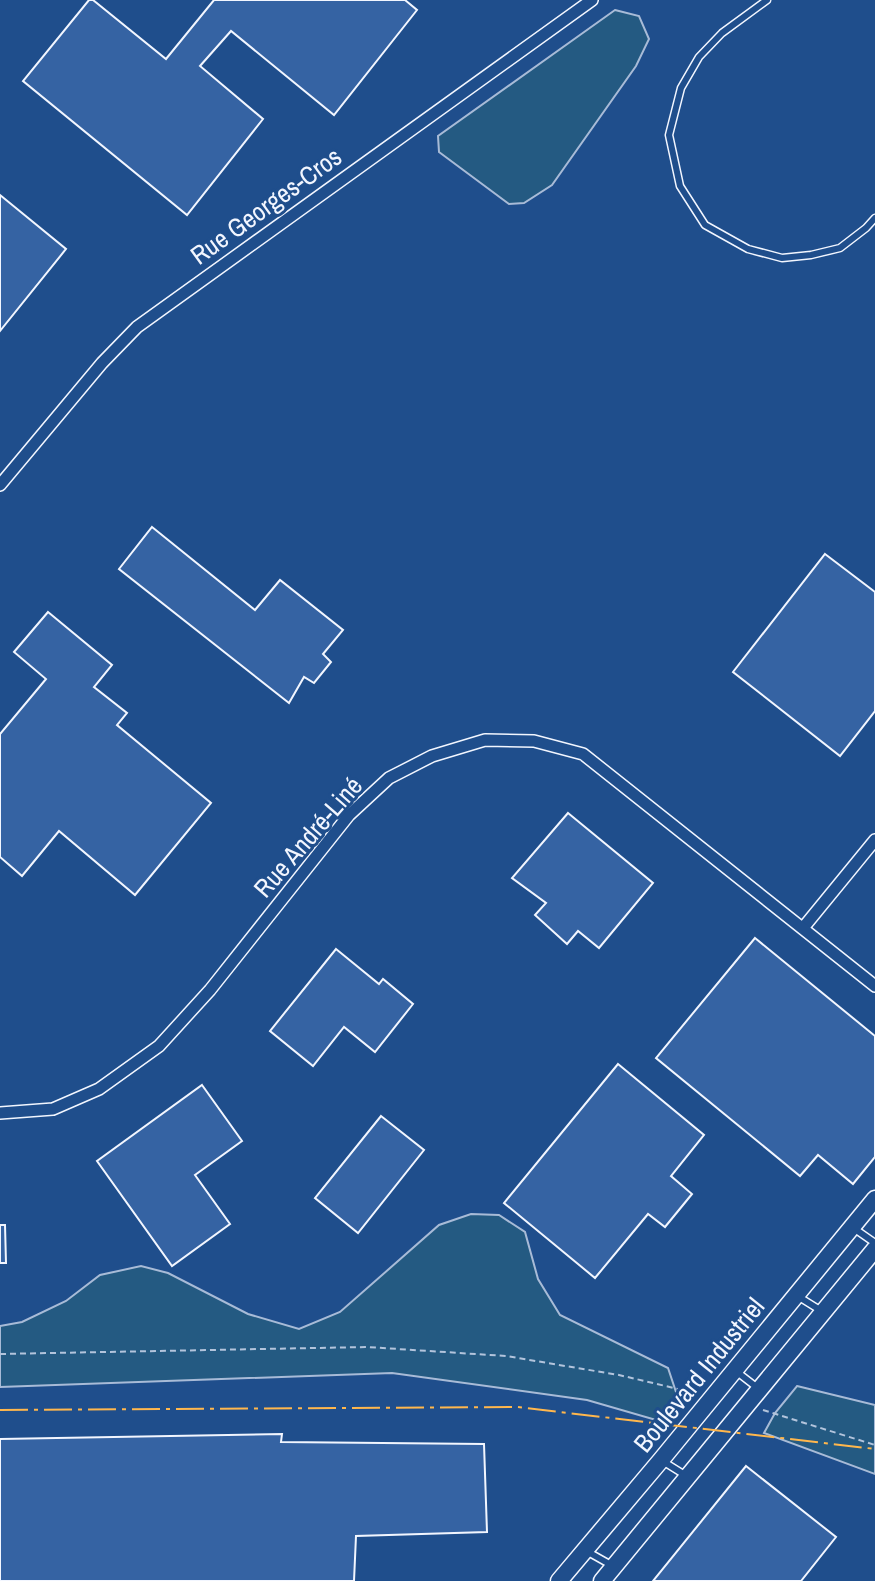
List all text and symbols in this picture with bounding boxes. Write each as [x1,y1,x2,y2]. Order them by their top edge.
street label: Rue Georges-Cros [183,139,348,272]
street label: Rue André-Liné [245,769,370,905]
street label: Boulevard Industriel [625,1290,772,1459]

